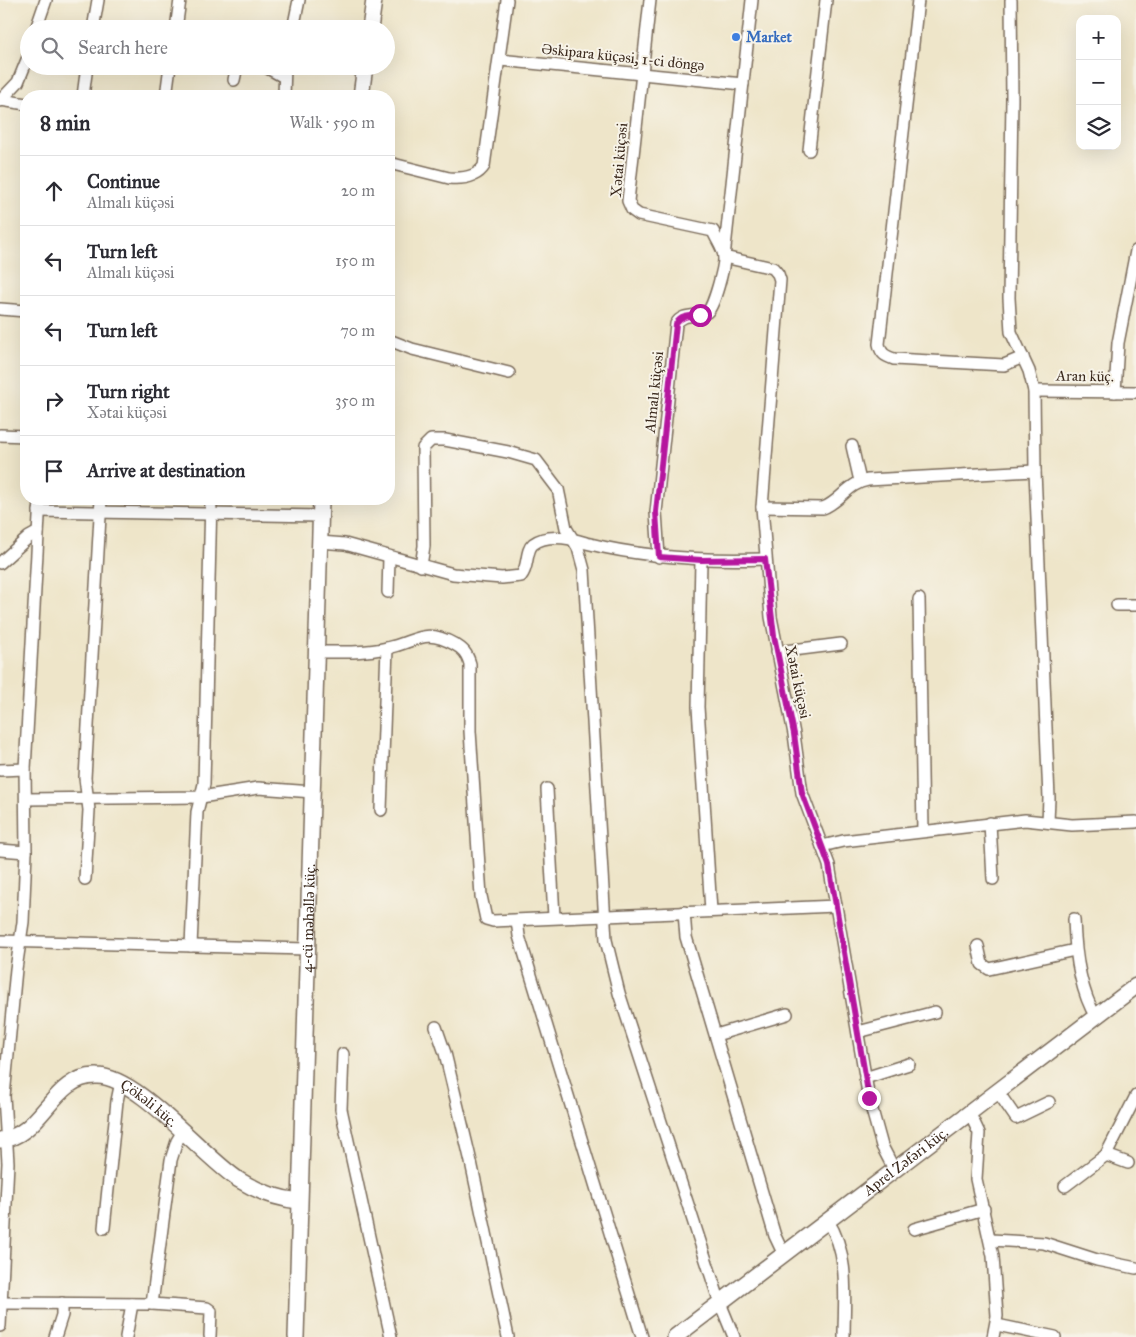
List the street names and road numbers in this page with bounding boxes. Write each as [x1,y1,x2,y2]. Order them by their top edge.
street label: Əskipara küçəsi, 1-ci döngə [541,39,706,75]
street label: Xətai küçəsi [607,122,631,198]
street label: Almalı küçəsi [641,350,667,435]
street label: Aran küç. [1055,366,1114,386]
street label: Xətai küçəsi [781,644,815,720]
street label: 4-cü məhəllə küç. [298,864,319,973]
street label: Çökəli küç. [117,1076,181,1131]
street label: Aprel Zəfəri küç. [859,1123,952,1200]

